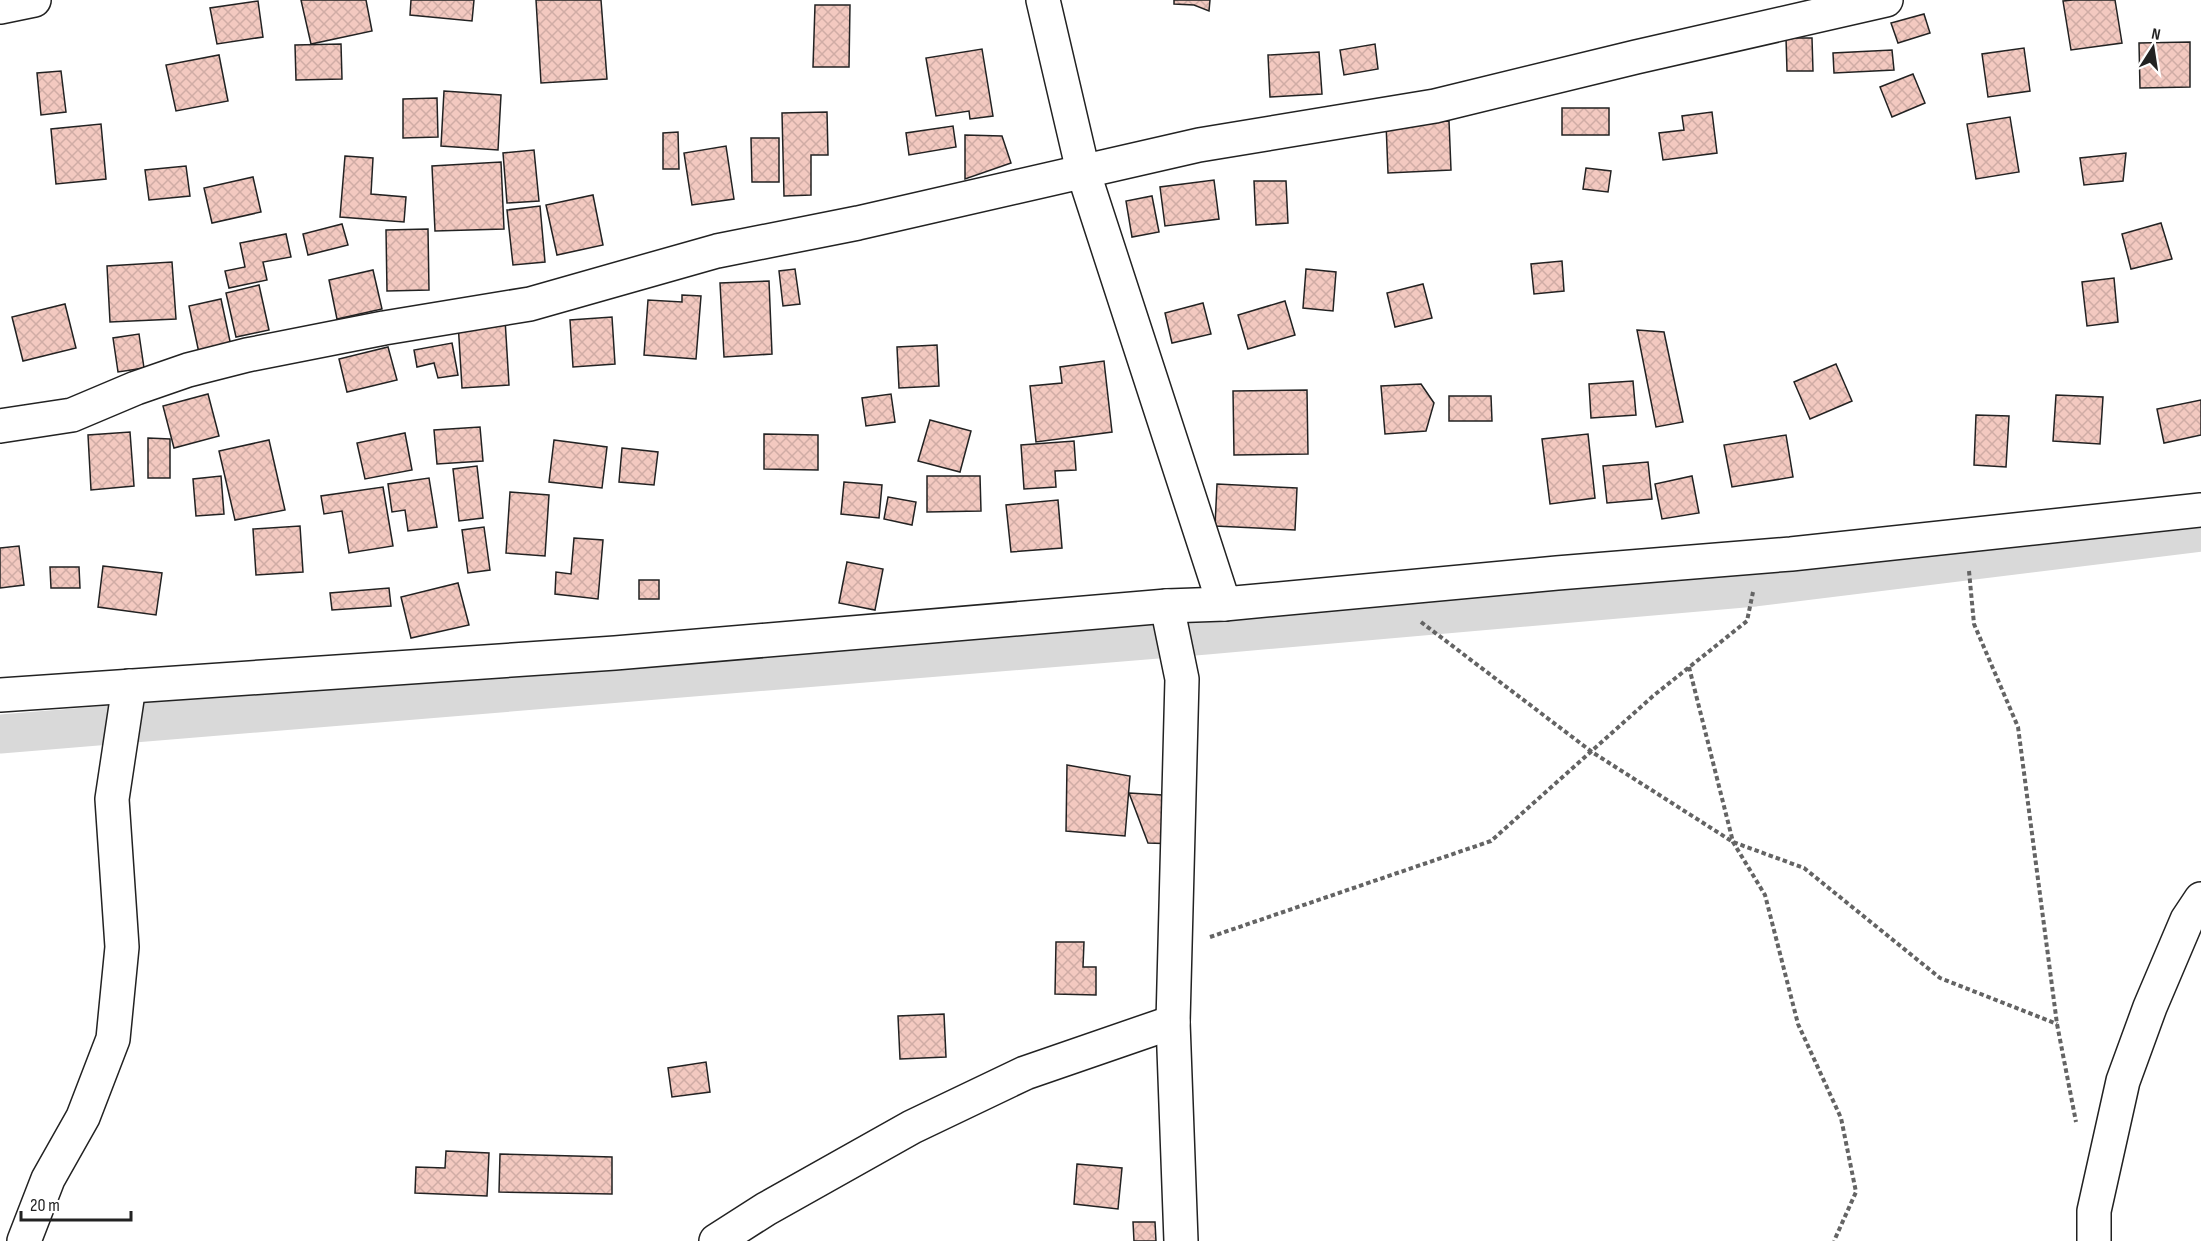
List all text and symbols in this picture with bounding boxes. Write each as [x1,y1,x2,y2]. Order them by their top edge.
north arrow [2123,18,2183,78]
text: N [2150,25,2162,45]
scale bar [21,1184,130,1222]
text: 20 m [30,1195,60,1216]

